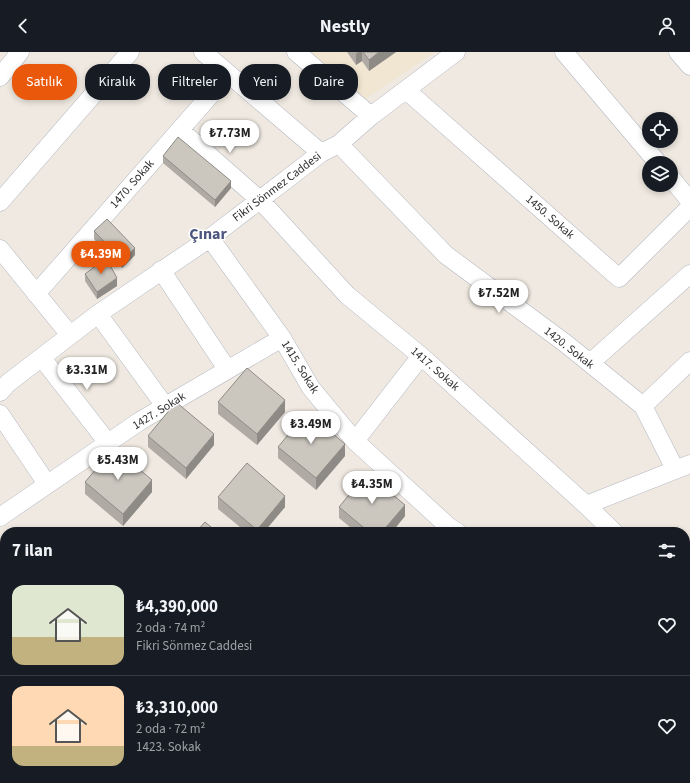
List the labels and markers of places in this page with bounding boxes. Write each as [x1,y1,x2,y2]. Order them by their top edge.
pin: ₺7.73M [197,120,263,154]
pin: ₺4.39M [68,241,134,275]
pin: ₺7.52M [466,280,532,314]
pin: ₺3.31M [54,357,120,391]
pin: ₺3.49M [278,411,344,445]
pin: ₺5.43M [85,447,151,481]
pin: ₺4.35M [339,471,405,505]

